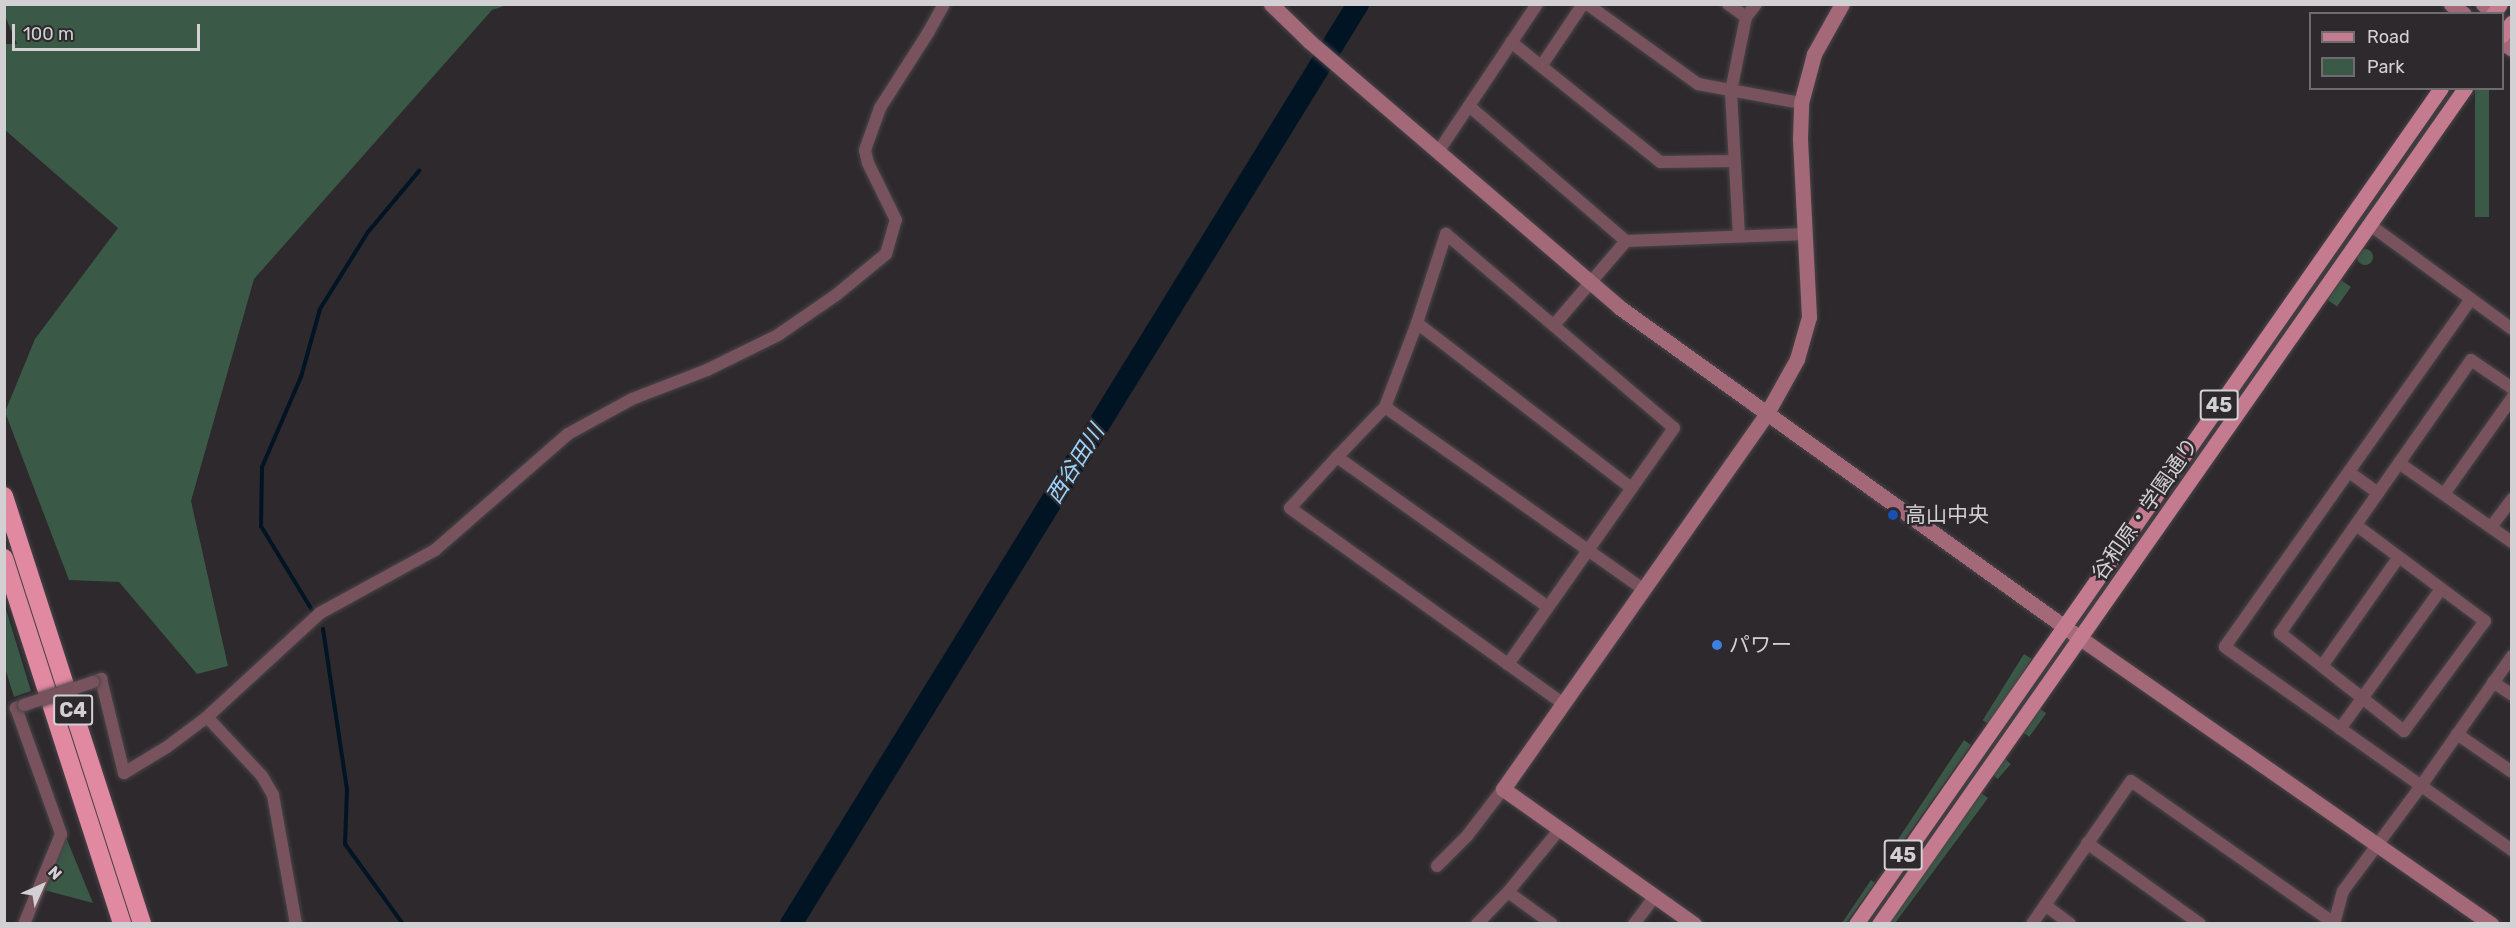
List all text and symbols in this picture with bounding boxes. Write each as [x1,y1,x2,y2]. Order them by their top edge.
scale bar [15,12,202,50]
legend [2309,12,2504,90]
text: 100 m [23,23,74,45]
text: Road [2367,26,2410,48]
text: Park [2367,56,2404,78]
road number: 45 [2200,388,2238,422]
water label: 西谷田川 [1040,420,1110,508]
street label: 谷和原・学園通り [2086,433,2204,585]
place label: 高山中央 [1905,502,1989,528]
marker: 高山中央 [1886,508,1900,522]
place label: パワー [1729,632,1792,658]
marker: パワー [1710,638,1724,652]
road number: C4 [52,693,94,727]
road number: 45 [1884,838,1922,872]
north arrow [12,856,72,916]
text: N [44,862,66,884]

